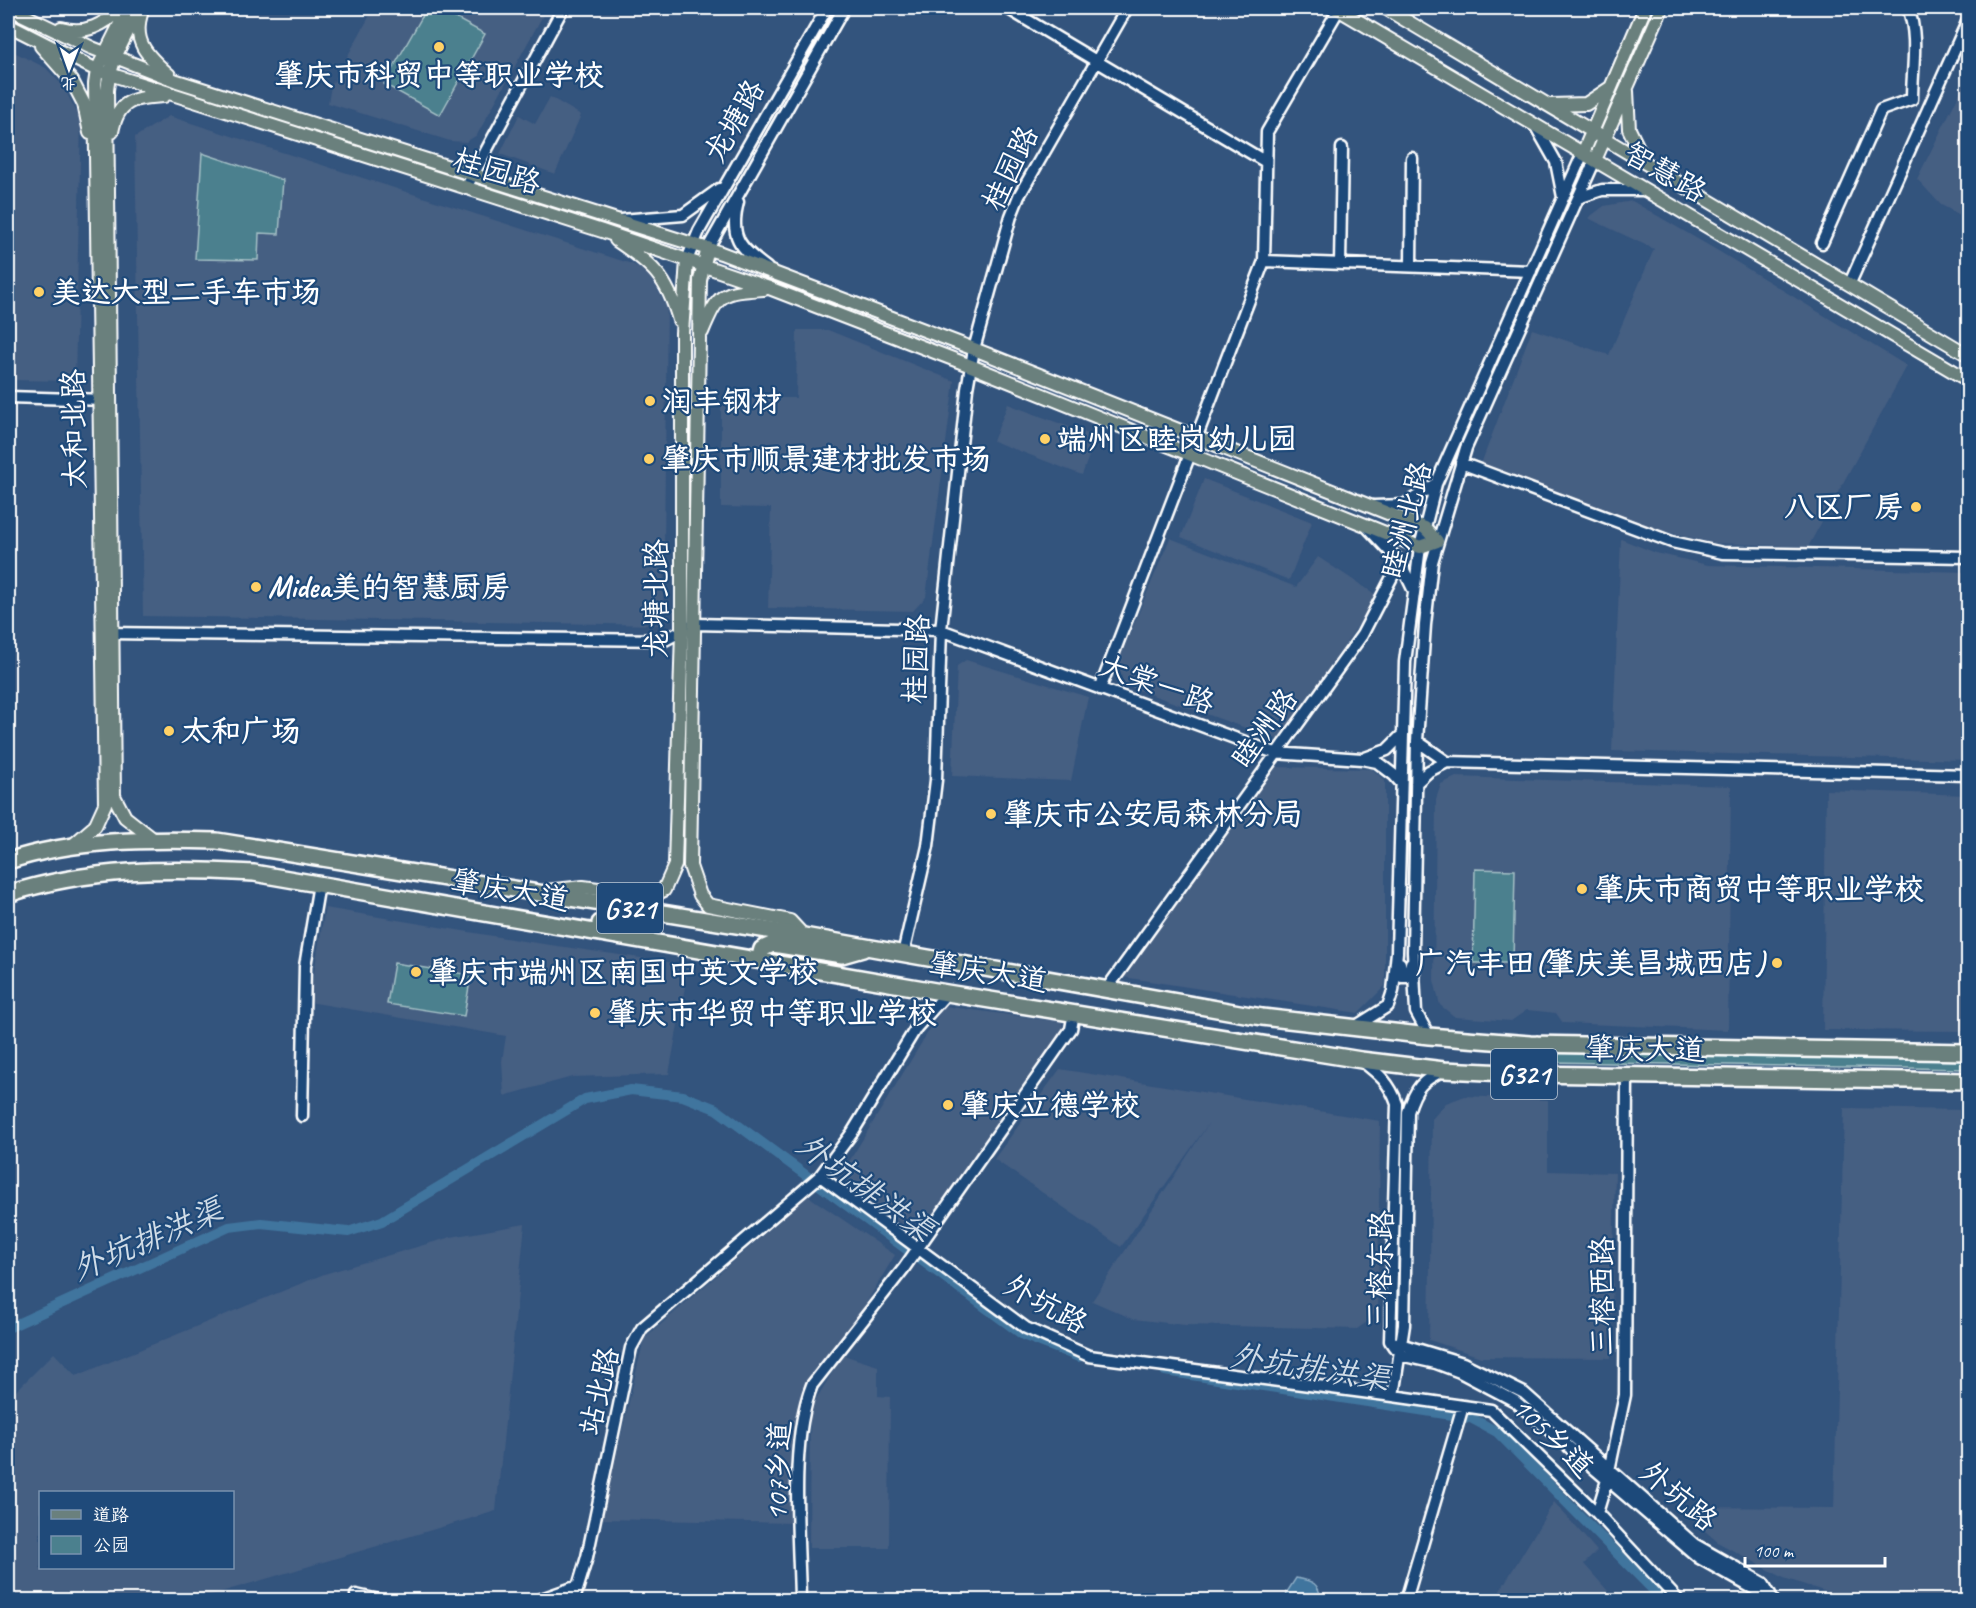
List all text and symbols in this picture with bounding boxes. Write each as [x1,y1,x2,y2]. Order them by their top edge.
north arrow [39,39,99,99]
marker: 肇庆市科贸中等职业学校 [432,40,446,54]
place label: 肇庆市科贸中等职业学校 [274,56,604,94]
text: 北 [61,73,77,93]
street label: 龙塘路 [695,73,773,169]
street label: 桂园路 [973,119,1047,217]
street label: 智慧路 [1617,133,1713,211]
street label: 桂园路 [448,140,546,202]
place label: 美达大型二手车市场 [51,273,321,311]
marker: 美达大型二手车市场 [32,285,46,299]
street label: 太和北路 [54,369,94,489]
place label: 润丰钢材 [662,382,782,420]
marker: 润丰钢材 [643,394,657,408]
place label: 端州区睦岗幼儿园 [1057,420,1297,458]
marker: 端州区睦岗幼儿园 [1038,432,1052,446]
place label: 肇庆市顺景建材批发市场 [661,440,991,478]
marker: 肇庆市顺景建材批发市场 [642,452,656,466]
street label: 睦洲北路 [1372,457,1440,583]
place label: 八区厂房 [1784,488,1904,526]
marker: 八区厂房 [1909,500,1923,514]
street label: 龙塘北路 [637,539,675,659]
place label: Midea美的智慧厨房 [268,568,511,606]
marker: Midea美的智慧厨房 [249,580,263,594]
street label: 桂园路 [895,613,937,705]
street label: 大棠一路 [1094,646,1220,722]
street label: 睦洲路 [1222,680,1306,776]
place label: 太和广场 [181,712,301,750]
marker: 太和广场 [162,724,176,738]
place label: 肇庆市公安局森林分局 [1003,795,1303,833]
marker: 肇庆市公安局森林分局 [984,807,998,821]
street label: 肇庆大道 [448,861,572,919]
place label: 肇庆市商贸中等职业学校 [1594,870,1924,908]
marker: 肇庆市商贸中等职业学校 [1575,882,1589,896]
road number: G321 [597,883,663,933]
street label: 肇庆大道 [926,944,1050,1000]
place label: 广汽丰田(肇庆美昌城西店) [1415,944,1767,982]
place label: 肇庆市端州区南国中英文学校 [428,953,818,991]
marker: 广汽丰田(肇庆美昌城西店) [1770,956,1784,970]
marker: 肇庆市端州区南国中英文学校 [409,965,423,979]
place label: 肇庆市华贸中等职业学校 [607,994,937,1032]
marker: 肇庆市华贸中等职业学校 [588,1006,602,1020]
street label: 肇庆大道 [1585,1029,1705,1069]
road number: G321 [1491,1049,1557,1099]
place label: 肇庆立德学校 [960,1086,1140,1124]
marker: 肇庆立德学校 [941,1098,955,1112]
water label: 外坑排洪渠 [789,1124,945,1253]
water label: 外坑排洪渠 [66,1188,232,1290]
street label: 三榕东路 [1359,1209,1401,1331]
street label: 三榕西路 [1583,1236,1621,1356]
street label: 外坑路 [997,1266,1095,1342]
water label: 外坑排洪渠 [1228,1335,1395,1401]
street label: 站北路 [570,1343,628,1439]
street label: 105乡道 [1504,1388,1602,1486]
street label: 107乡道 [757,1420,799,1522]
street label: 外坑路 [1632,1453,1726,1539]
legend [39,1491,234,1569]
text: 道路 [93,1504,129,1526]
scale bar [1745,1530,1884,1568]
text: 公园 [93,1534,129,1556]
text: 100 m [1754,1540,1795,1562]

